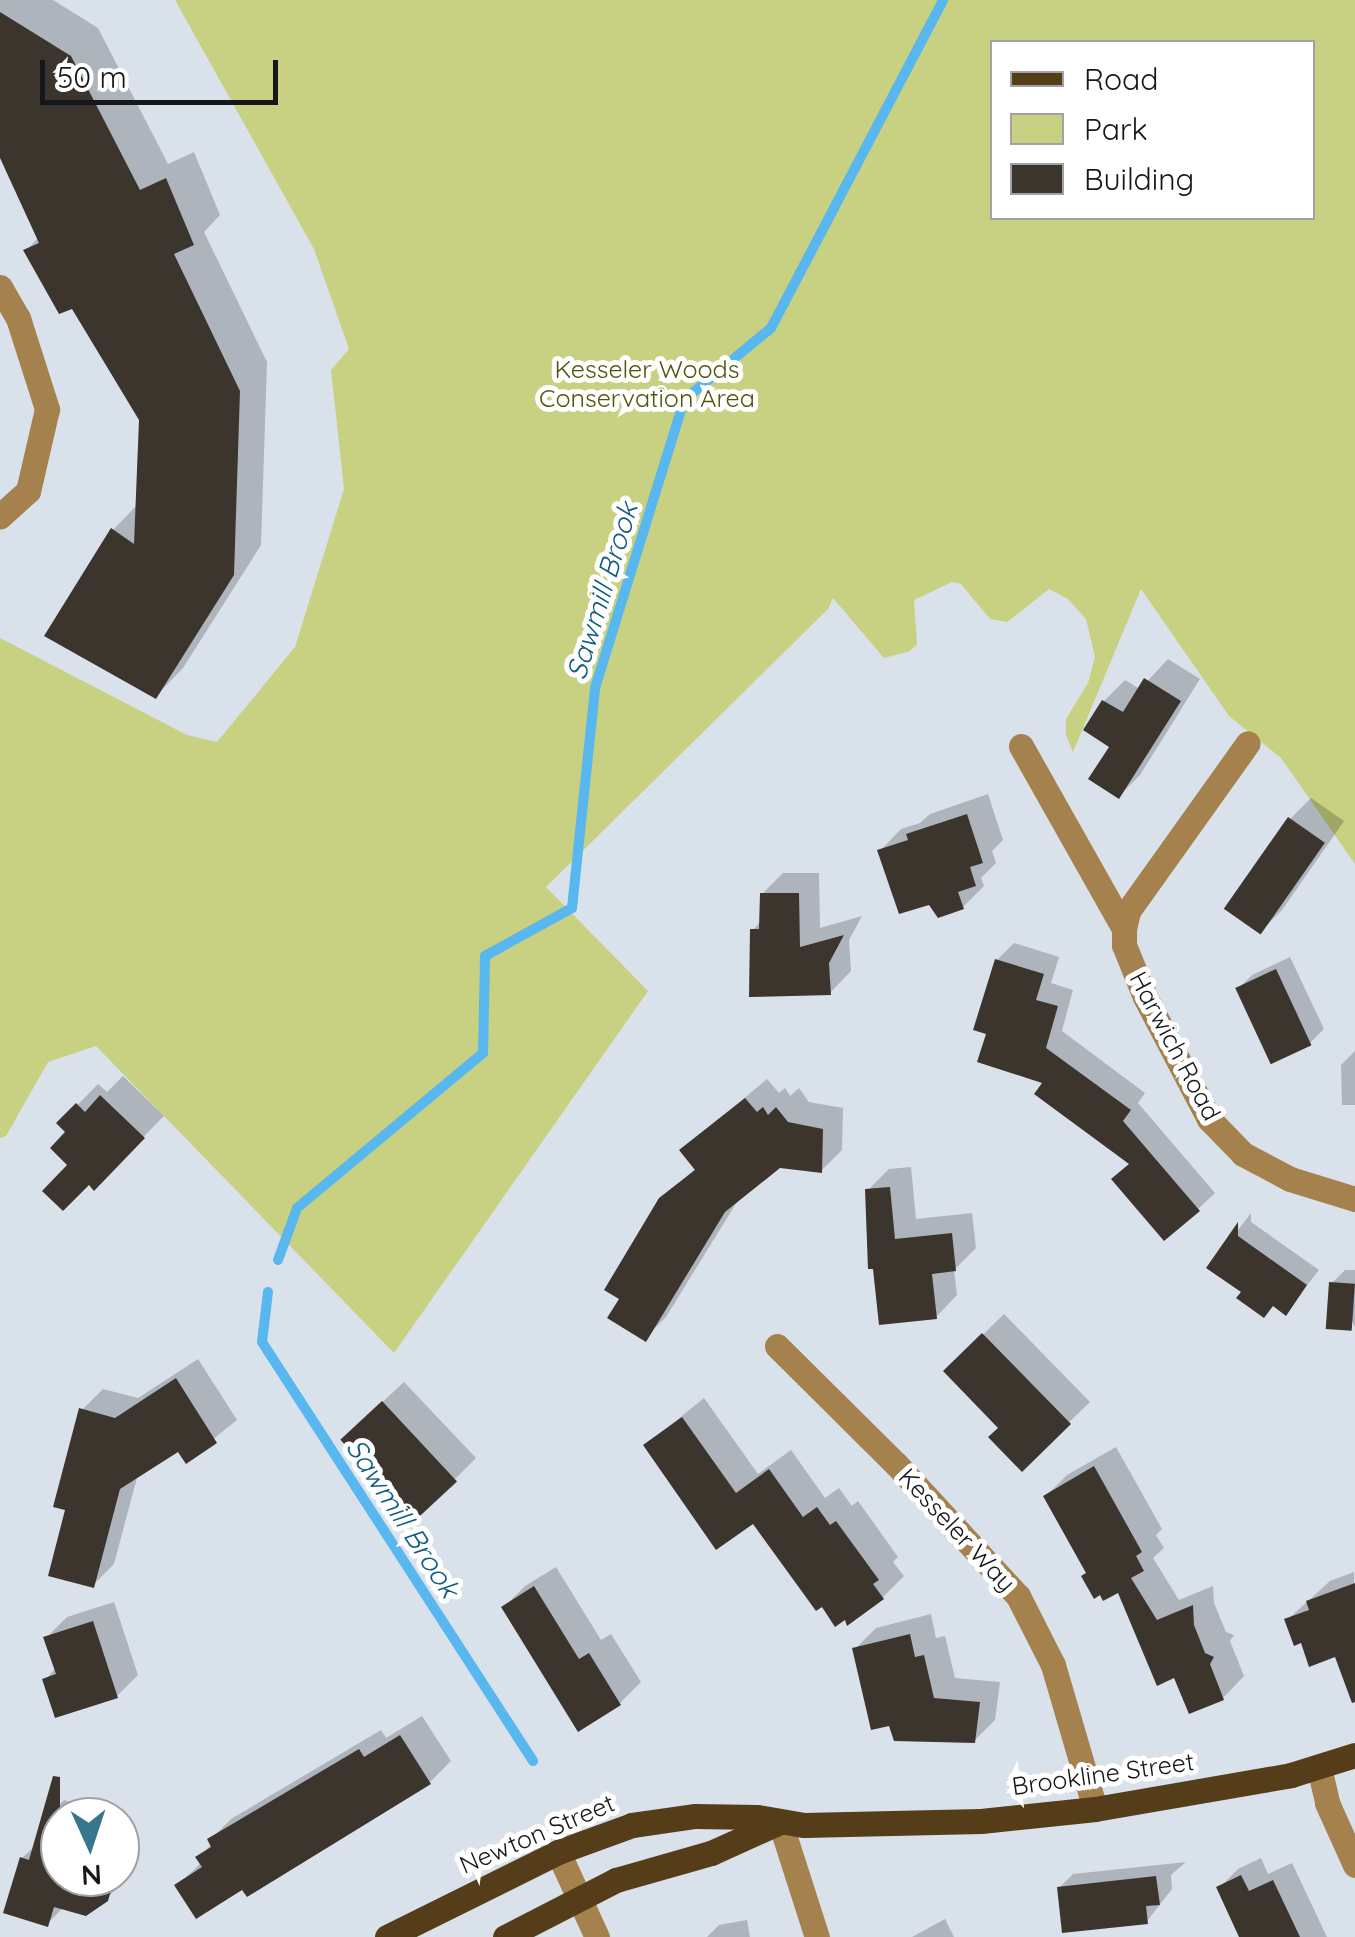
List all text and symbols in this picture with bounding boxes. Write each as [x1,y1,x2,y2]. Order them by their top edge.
scale bar [45,40,282,102]
legend [990,40,1315,220]
text: 50 m [57,58,127,96]
text: Road [1084,60,1158,98]
text: Park [1084,110,1148,148]
text: Building [1084,160,1194,198]
park label: Kesseler Woods Conservation Area [539,355,755,414]
water label: Sawmill Brook [559,499,645,683]
street label: Harwich Road [1123,966,1227,1126]
water label: Sawmill Brook [339,1432,467,1604]
street label: Kesseler Way [892,1462,1022,1598]
street label: Brookline Street [1010,1746,1196,1802]
street label: Newton Street [455,1788,619,1880]
north arrow [40,1797,140,1897]
text: N [80,1857,103,1893]

